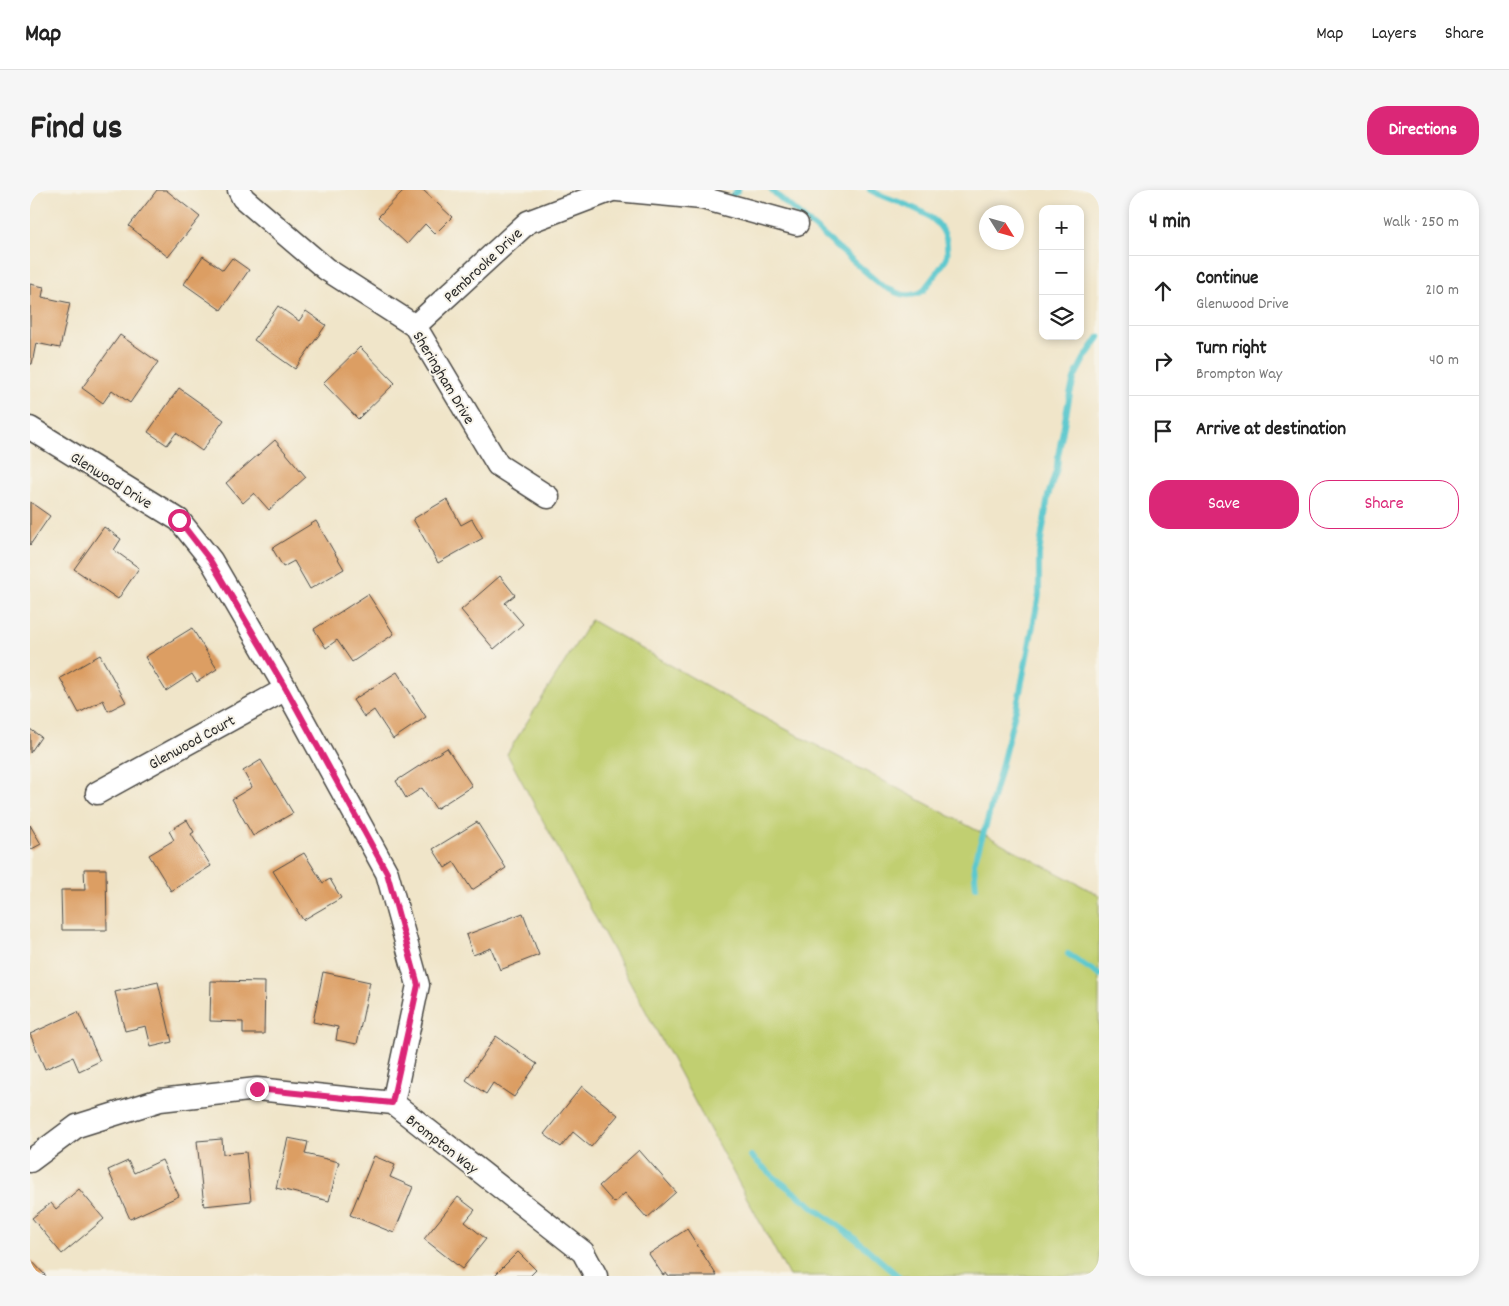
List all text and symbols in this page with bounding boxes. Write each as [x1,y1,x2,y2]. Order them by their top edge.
text: Map [25,18,61,52]
text: Map [1316,22,1343,47]
text: Layers [1371,22,1417,47]
text: Share [1445,22,1484,47]
text: Find us [30,105,122,155]
button: Directions [1367,106,1479,155]
north arrow [979,205,1024,250]
map controls [1039,205,1084,340]
button: + [1039,205,1084,250]
text: 4 min [1149,208,1191,238]
text: Walk · 250 m [1383,211,1459,234]
street label: Pembrooke Drive [439,223,528,309]
button: − [1039,250,1084,295]
text: Continue [1196,266,1258,293]
icon: ahead [1149,277,1177,305]
text: 210 m [1425,279,1459,302]
text: Glenwood Drive [1196,293,1289,316]
button: layers [1039,295,1084,340]
street label: Sheringham Drive [406,327,480,429]
text: Turn right [1196,336,1267,363]
icon: right [1149,347,1177,375]
text: 40 m [1429,349,1459,372]
text: Brompton Way [1196,363,1282,386]
icon: arrive [1149,417,1177,445]
text: Arrive at destination [1196,417,1346,444]
street label: Glenwood Drive [65,447,156,515]
button: Save [1149,480,1299,529]
button: Share [1309,480,1459,529]
route start [168,509,191,532]
street label: Glenwood Court [145,710,240,776]
route end [246,1078,269,1101]
street label: Brompton Way [400,1109,483,1181]

